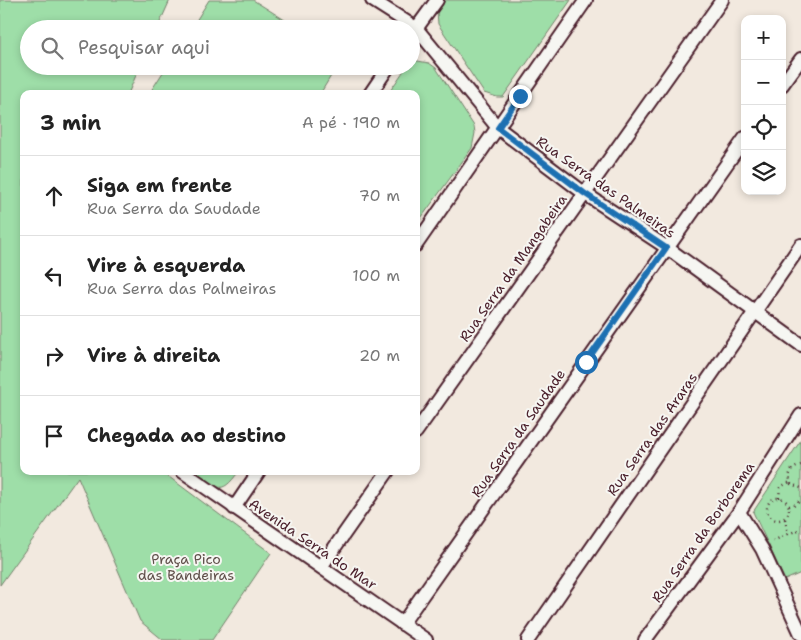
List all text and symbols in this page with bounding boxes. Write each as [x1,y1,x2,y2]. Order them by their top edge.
map controls [741,15,786,195]
button: + [741,15,786,60]
search box [20,20,420,75]
icon: search [38,34,66,62]
text: Pesquisar aqui [78,35,210,60]
button: − [741,60,786,105]
route end [509,85,532,108]
button: locate [741,105,786,150]
text: 3 min [40,109,101,137]
text: A pé · 190 m [302,112,400,133]
street label: Rua Serra das Palmeiras [533,132,679,242]
button: layers [741,150,786,195]
text: Siga em frente [87,173,232,198]
icon: ahead [40,182,68,210]
text: 70 m [359,185,400,206]
street label: Rua Serra da Mangabeira [455,191,571,345]
text: Rua Serra da Saudade [87,198,261,219]
text: Vire à esquerda [87,253,245,278]
icon: left [40,262,68,290]
text: 100 m [352,265,400,286]
text: Rua Serra das Palmeiras [87,278,276,299]
icon: right [40,342,68,370]
text: Vire à direita [87,343,220,368]
text: 20 m [359,345,400,366]
route start [575,351,598,374]
street label: Rua Serra da Saudade [467,366,569,500]
street label: Rua Serra das Araras [603,369,701,499]
icon: arrive [40,422,68,450]
text: Chegada ao destino [87,423,286,448]
street label: Rua Serra da Borborema [648,458,759,606]
street label: Avenida Serra do Mar [246,494,381,594]
park label: Praça Pico das Bandeiras [138,550,234,584]

